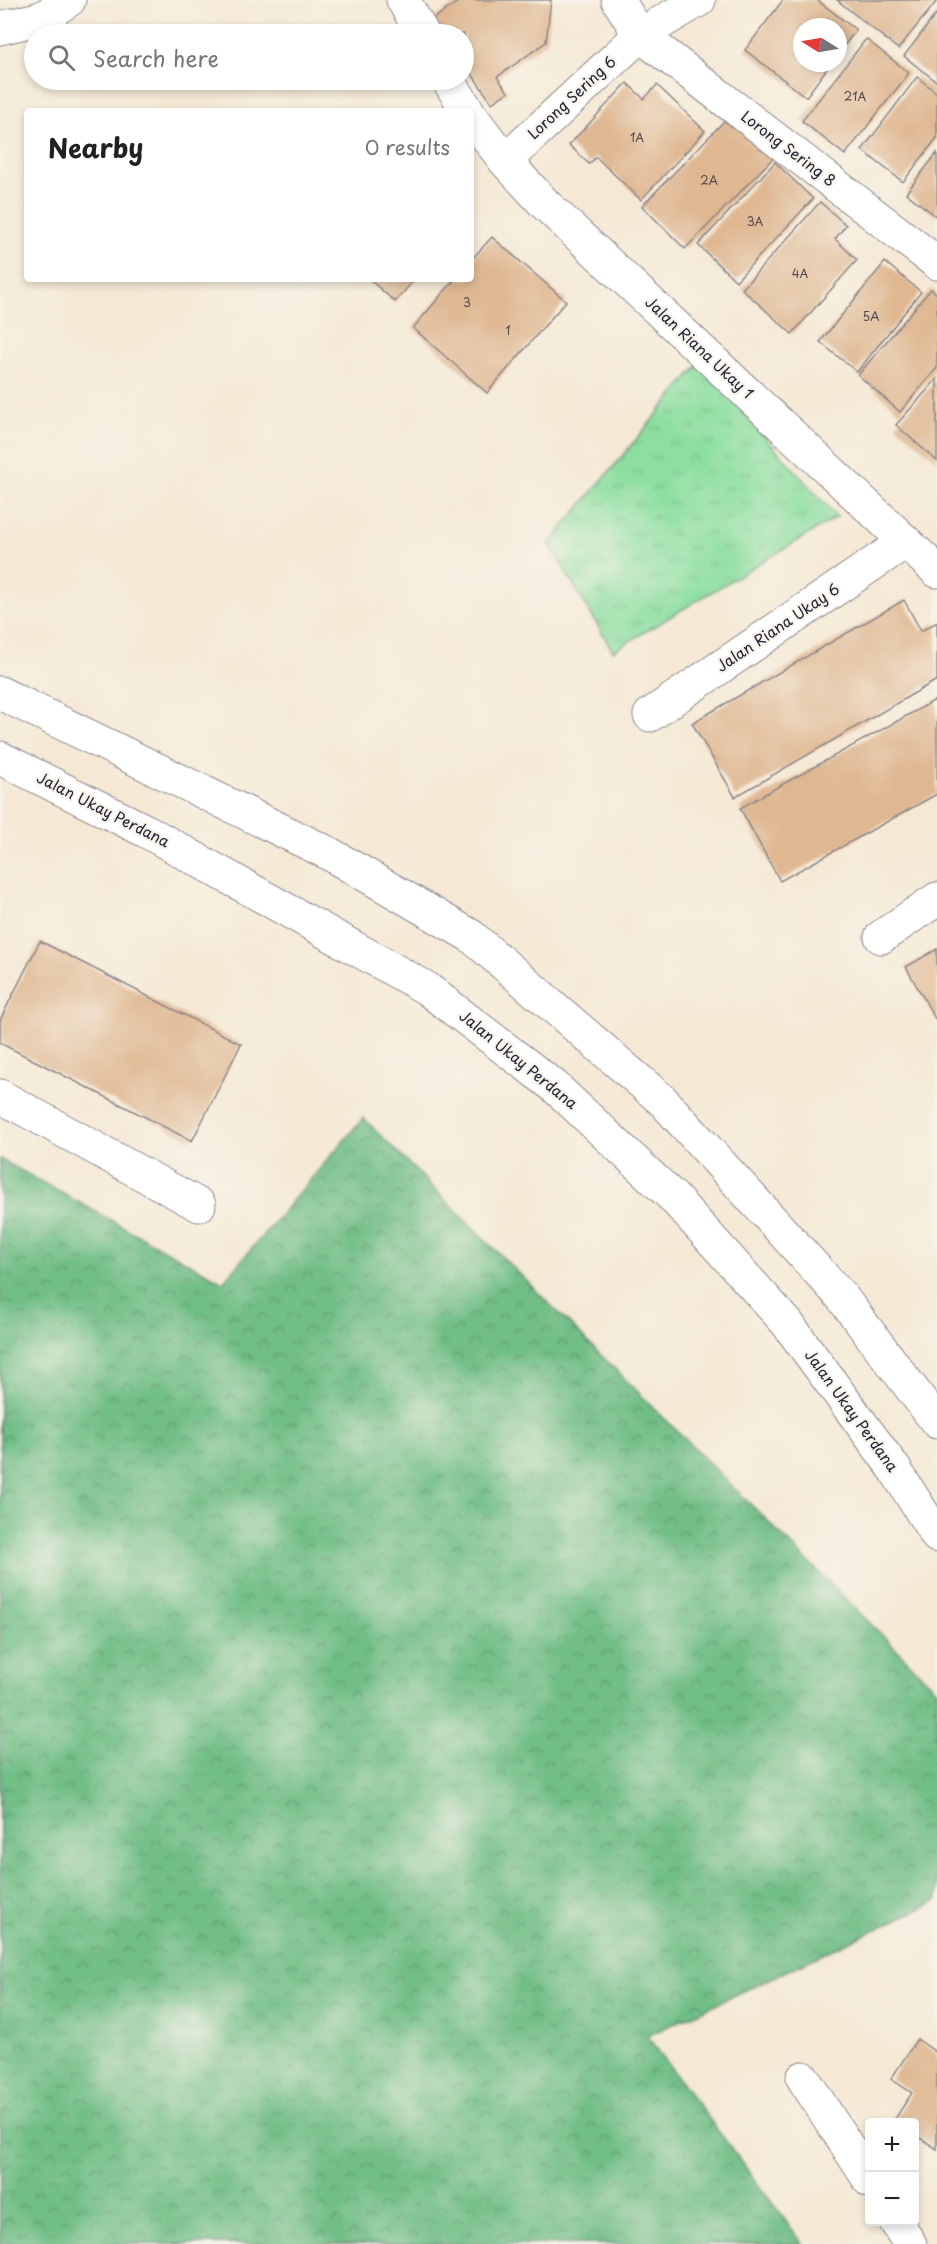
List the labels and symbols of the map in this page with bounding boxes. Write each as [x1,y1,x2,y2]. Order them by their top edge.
north arrow [793,18,847,72]
street label: Lorong Sering 6 [522,50,620,144]
house number: 21A [844,87,867,105]
street label: Lorong Sering 8 [737,104,841,191]
house number: 1A [630,128,644,146]
house number: 2A [700,171,718,189]
house number: 3A [747,212,764,230]
house number: 4A [792,264,809,282]
street label: Jalan Riana Ukay 1 [641,290,759,403]
house number: 3 [463,293,471,311]
house number: 5A [863,307,879,325]
house number: 1 [505,321,511,339]
street label: Jalan Riana Ukay 6 [711,577,844,677]
street label: Jalan Ukay Perdana [33,765,175,852]
street label: Jalan Ukay Perdana [455,1004,584,1114]
street label: Jalan Ukay Perdana [800,1344,905,1477]

